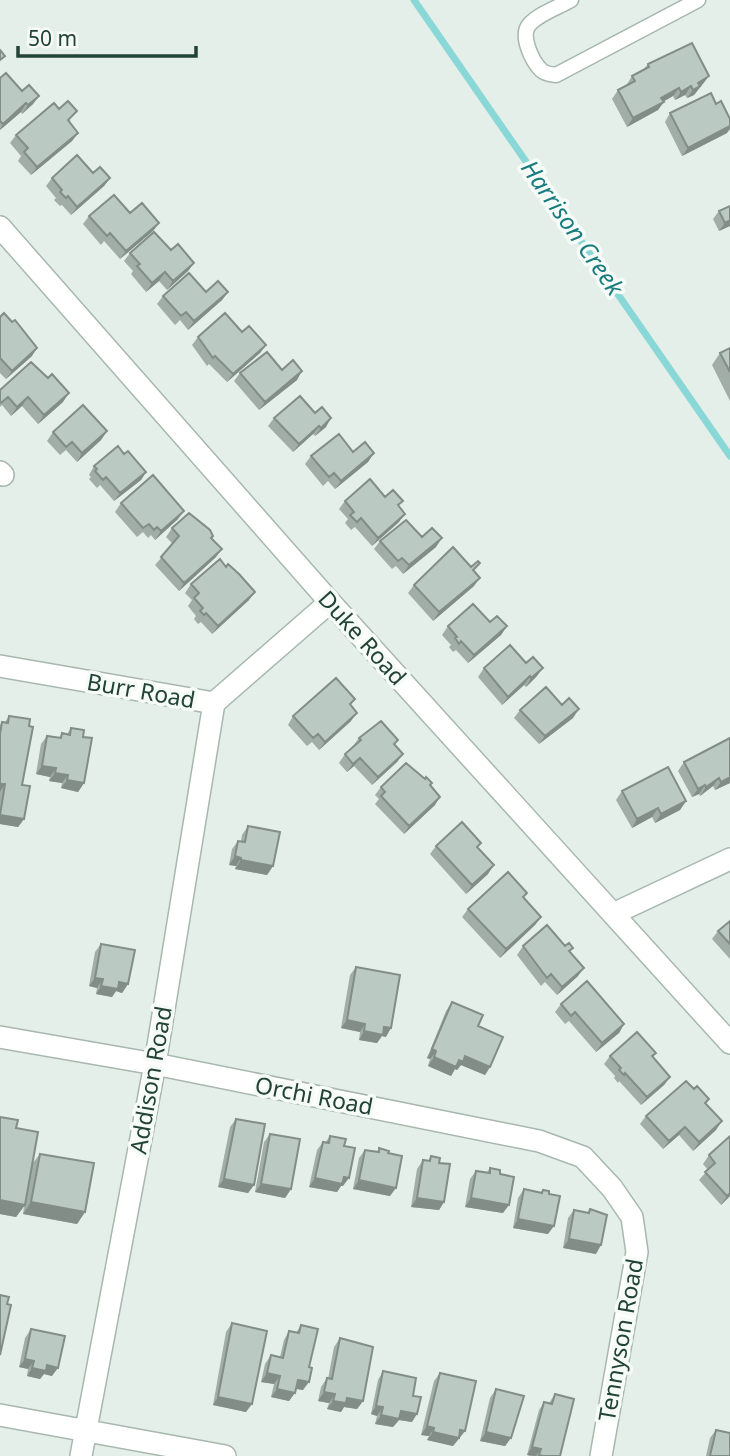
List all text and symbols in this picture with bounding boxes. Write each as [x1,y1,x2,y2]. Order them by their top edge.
scale bar [18,14,196,58]
text: 50 m [28,24,77,52]
water label: Harrison Creek [514,153,633,302]
street label: Duke Road [312,583,414,692]
street label: Burr Road [85,665,198,715]
street label: Addison Road [121,1004,179,1156]
street label: Orchi Road [253,1068,376,1122]
street label: Tennyson Road [590,1256,650,1424]

